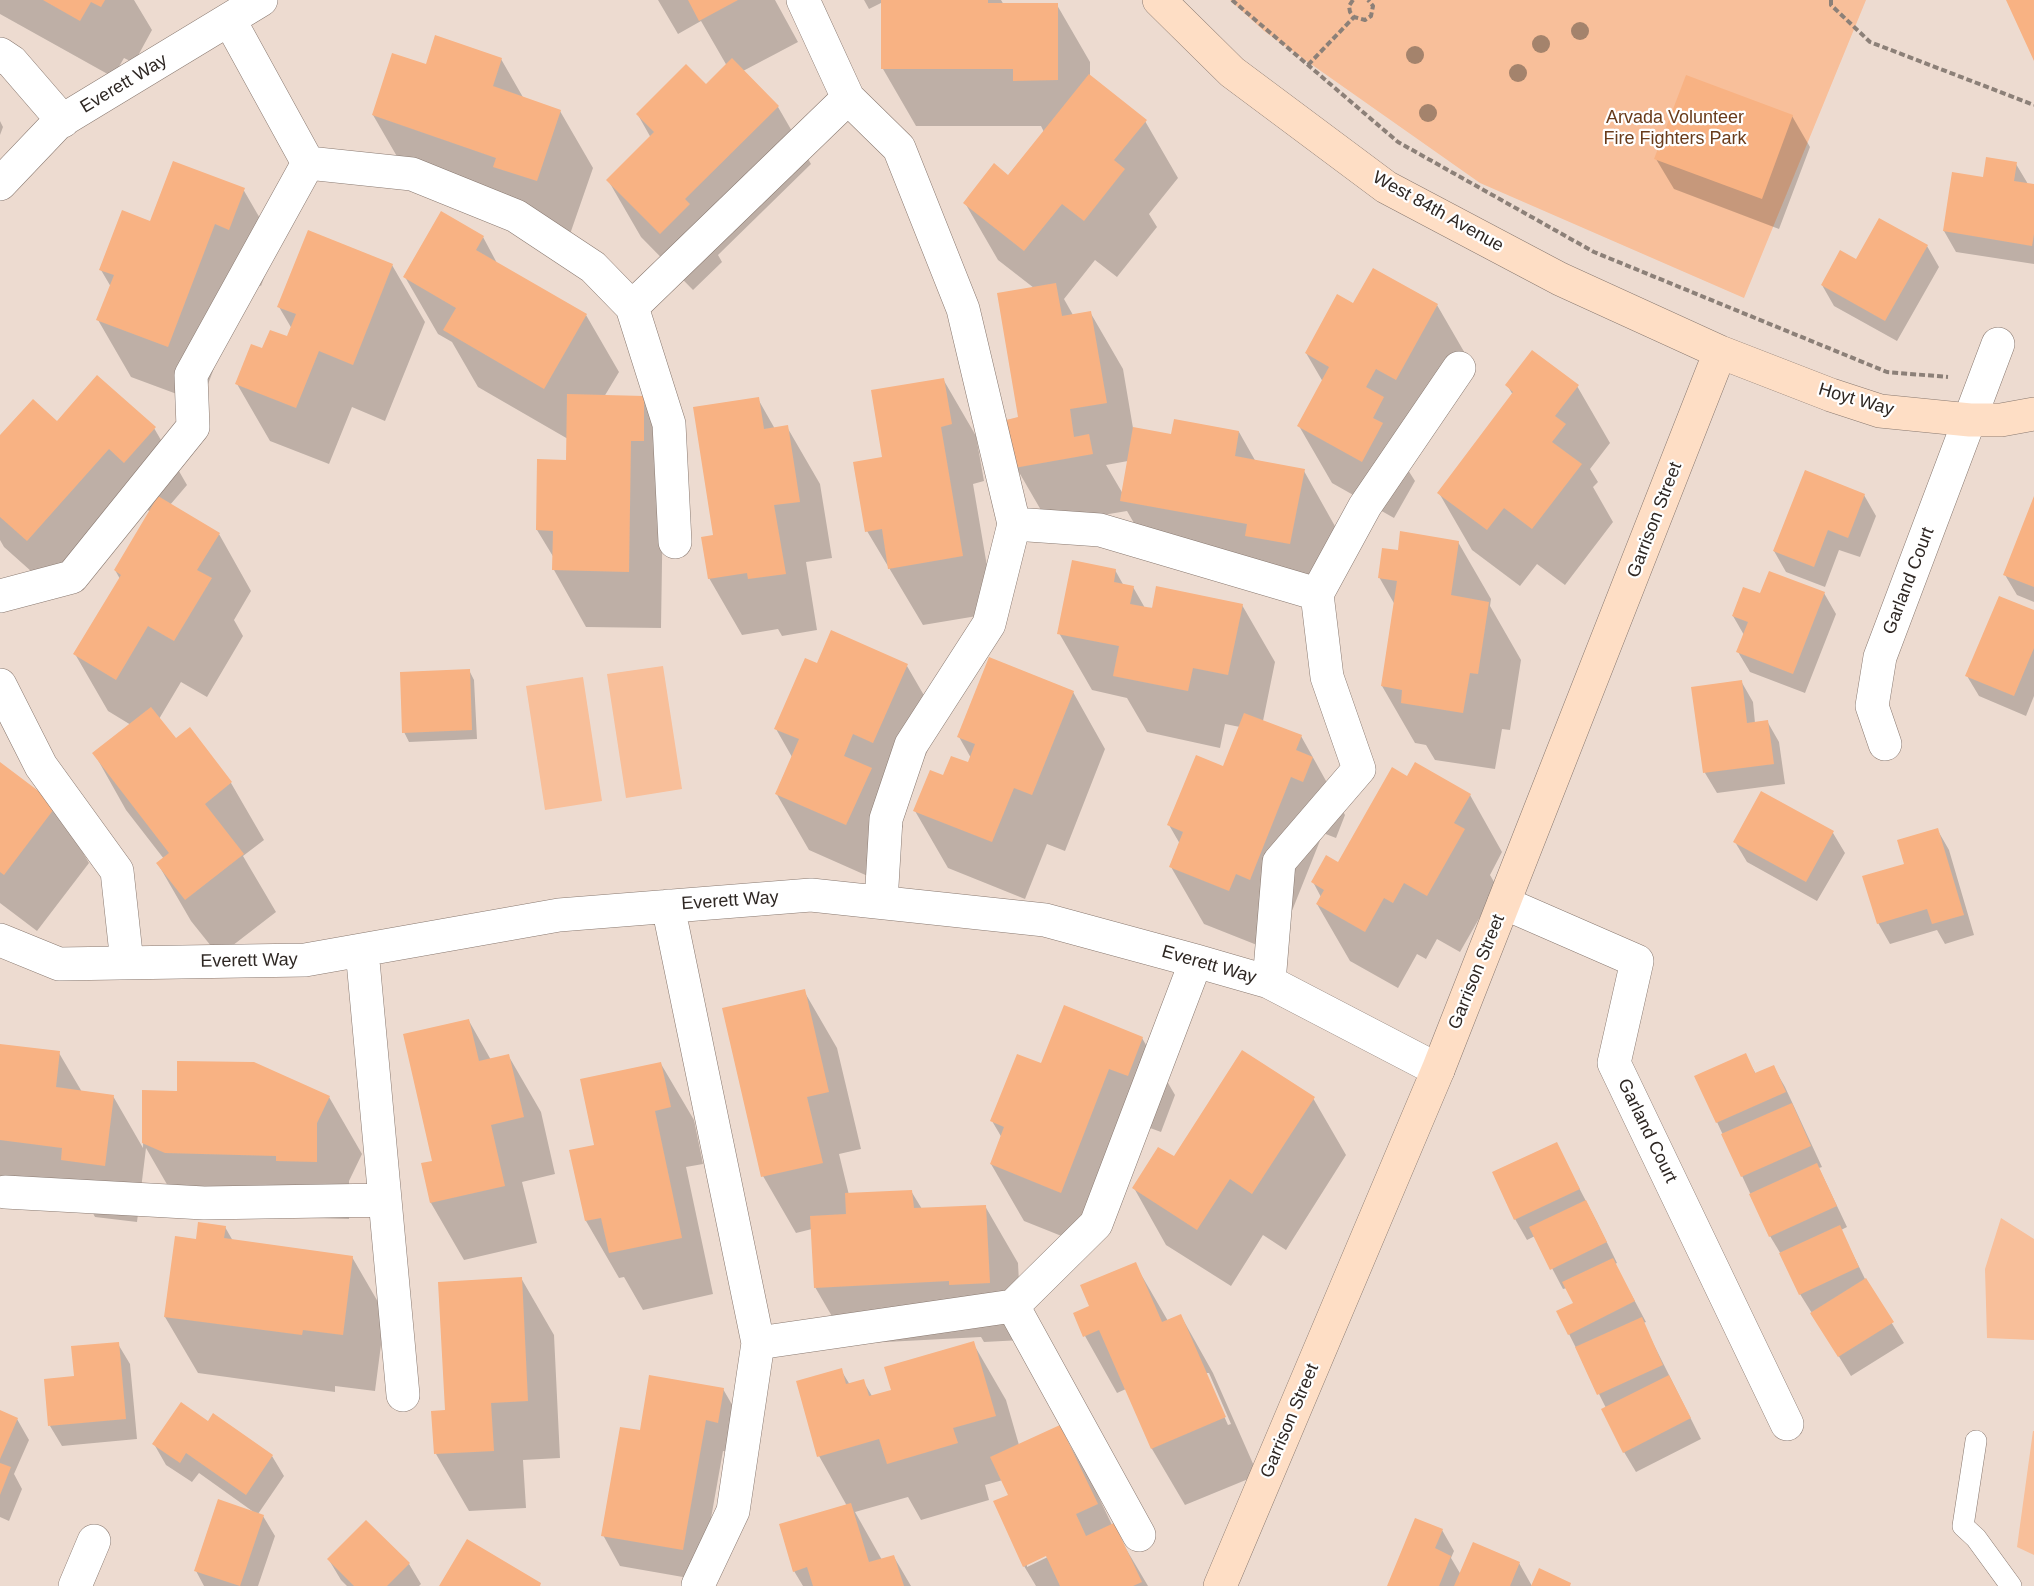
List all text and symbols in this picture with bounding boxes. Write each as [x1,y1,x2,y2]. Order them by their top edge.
street label: Everett Way [77,50,171,118]
park label: Arvada Volunteer Fire Fighters Park [1603,107,1747,150]
street label: West 84th Avenue [1369,167,1507,257]
street label: Hoyt Way [1816,379,1896,421]
street label: Garrison Street [1623,459,1687,581]
street label: Garland Court [1879,524,1939,638]
street label: Everett Way [681,887,779,915]
street label: Garrison Street [1444,911,1510,1033]
street label: Everett Way [1159,941,1259,989]
street label: Everett Way [200,949,298,973]
street label: Garland Court [1613,1075,1681,1187]
street label: Garrison Street [1256,1361,1324,1481]

